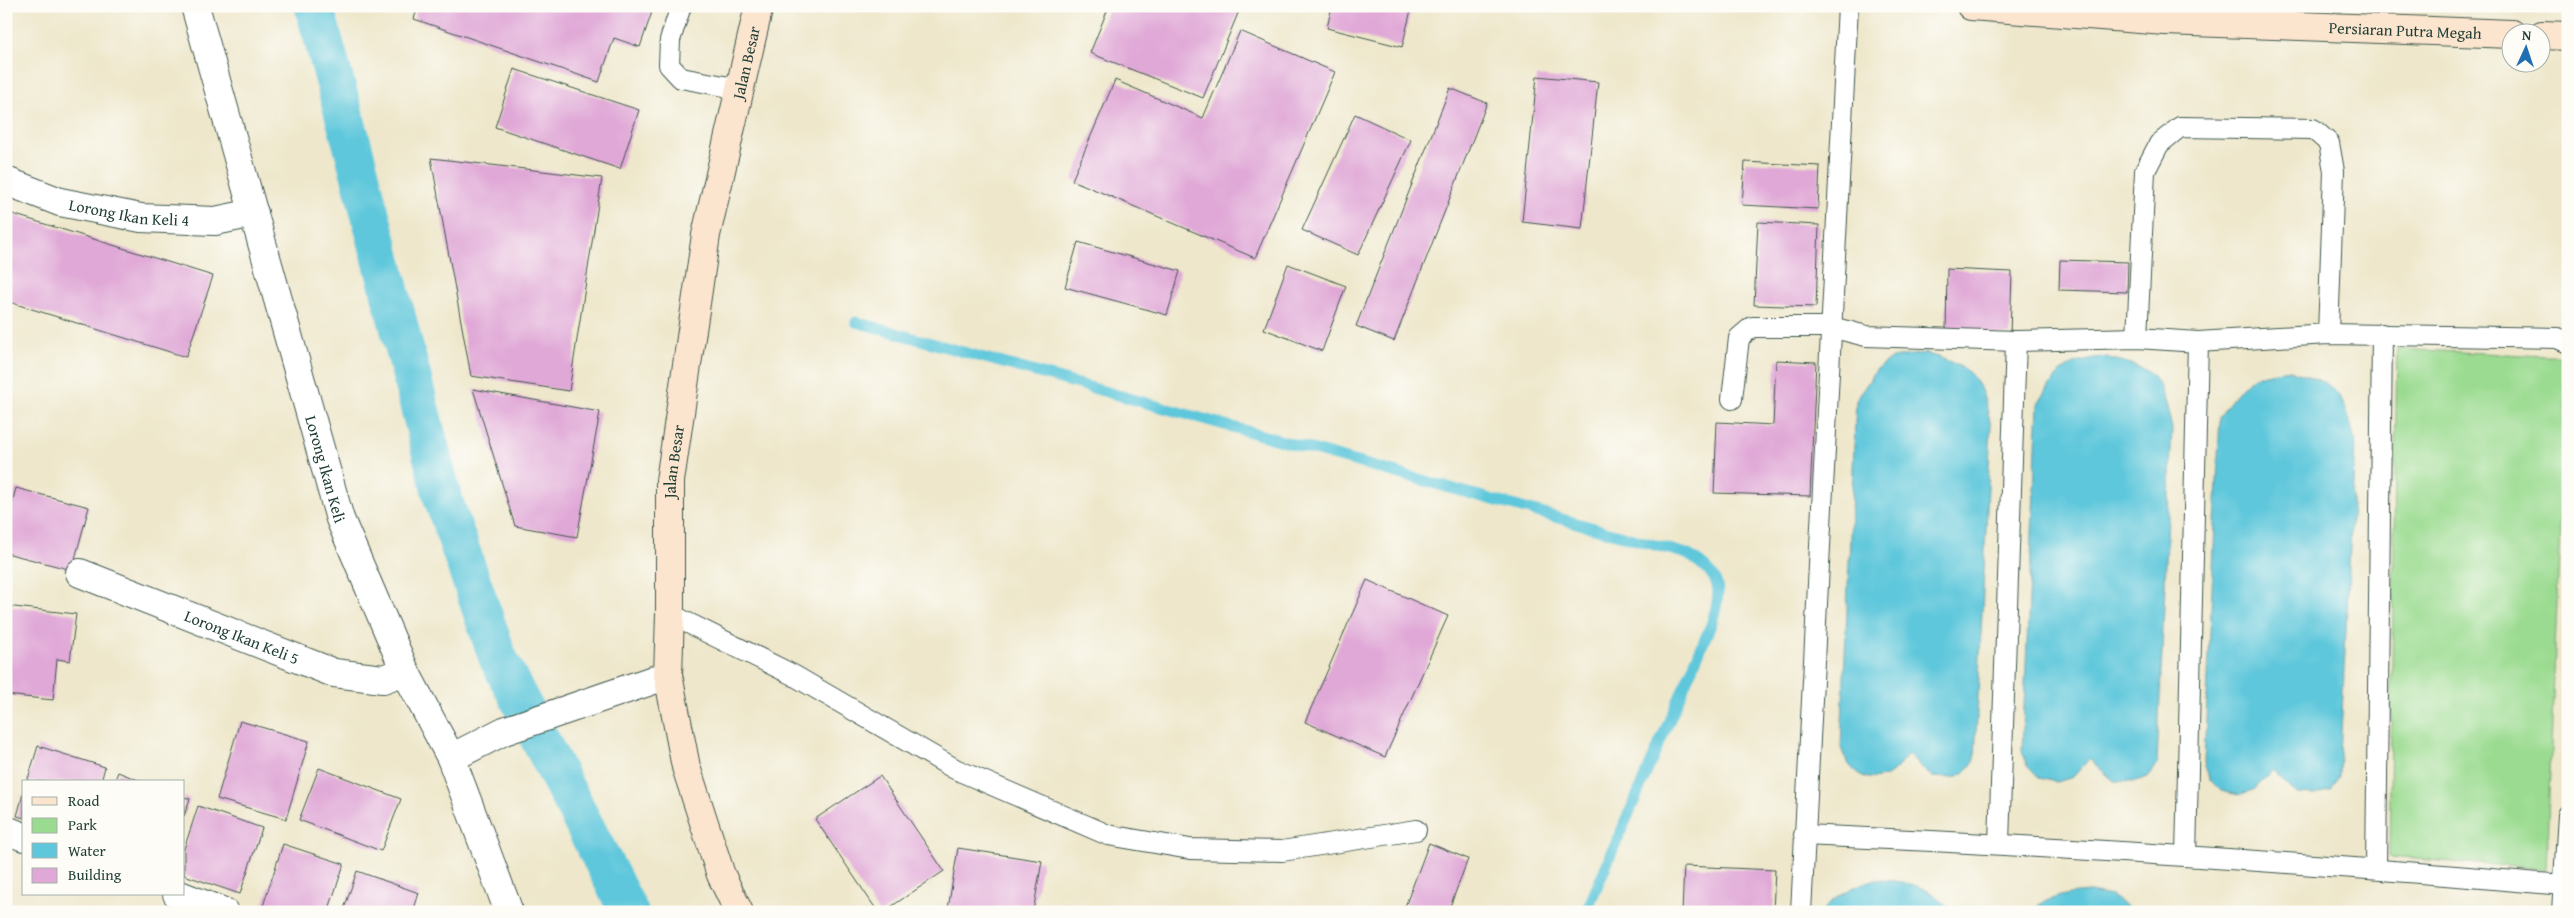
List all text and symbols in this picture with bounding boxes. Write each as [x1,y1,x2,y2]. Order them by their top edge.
street label: Persiaran Putra Megah [2328,15,2482,45]
north arrow [2502,22,2552,72]
street label: Jalan Besar [725,23,766,103]
text: N [2521,25,2533,45]
street label: Lorong Ikan Keli 4 [67,192,190,232]
street label: Lorong Ikan Keli [299,413,352,527]
street label: Jalan Besar [658,423,690,501]
street label: Lorong Ikan Keli 5 [181,603,303,670]
legend [22,780,185,896]
text: Road [68,790,99,811]
text: Park [68,814,97,835]
text: Water [68,840,106,861]
text: Building [68,864,122,885]

